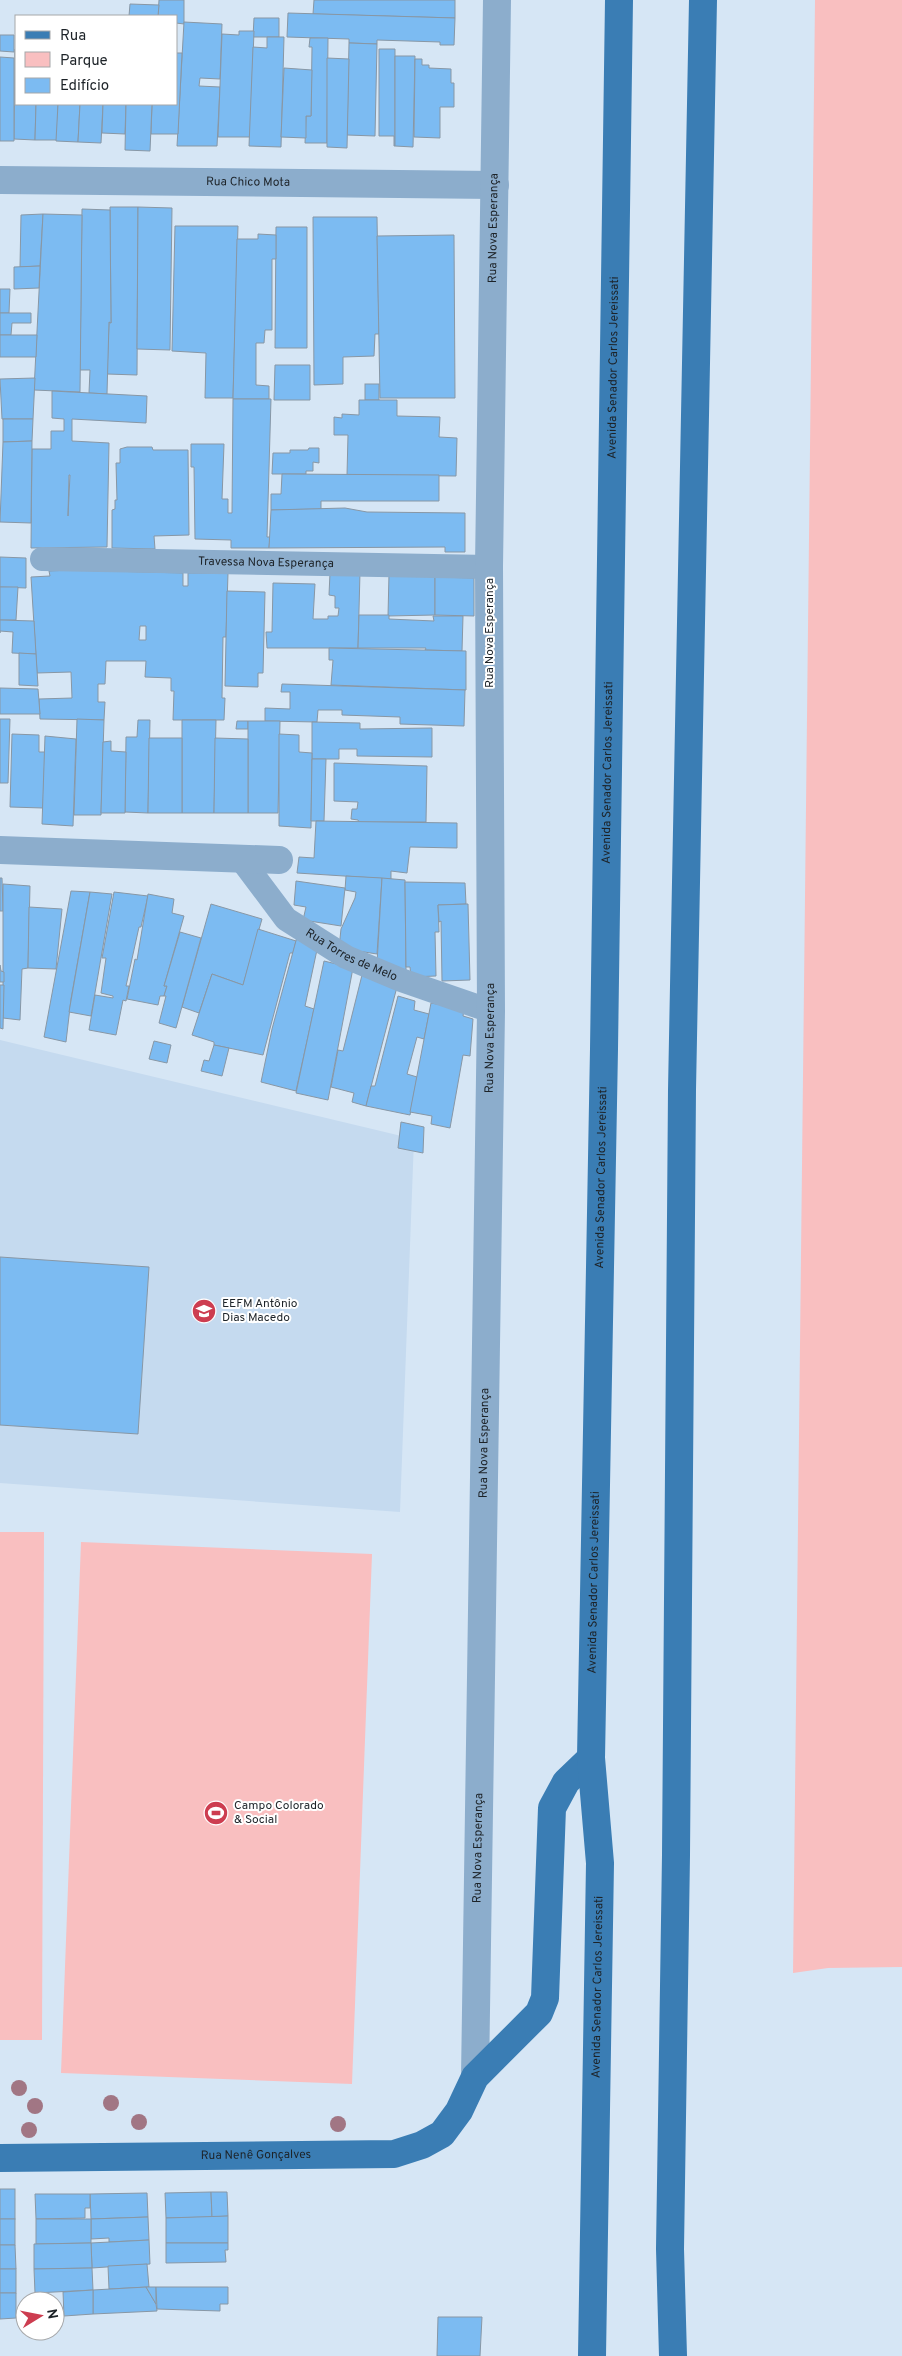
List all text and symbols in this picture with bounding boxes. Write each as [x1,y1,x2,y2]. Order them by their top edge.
legend [15,15,178,105]
text: Rua [60,27,86,46]
text: Parque [60,52,108,71]
text: Edifício [60,77,109,96]
street label: Rua Nova Esperança [485,173,503,283]
street label: Rua Chico Mota [206,174,290,191]
street label: Avenida Senador Carlos Jereissati [604,276,623,459]
street label: Travessa Nova Esperança [198,554,334,572]
street label: Rua Nova Esperança [482,578,498,688]
street label: Avenida Senador Carlos Jereissati [599,681,617,864]
street label: Rua Torres de Melo [302,925,400,986]
street label: Rua Nova Esperança [482,983,499,1093]
street label: Avenida Senador Carlos Jereissati [592,1086,611,1269]
place label: EEFM Antônio Dias Macedo [222,1296,298,1326]
school or university icon: EEFM Antônio Dias Macedo [191,1298,217,1324]
street label: Rua Nova Esperança [476,1388,493,1498]
street label: Avenida Senador Carlos Jereissati [585,1491,604,1674]
street label: Rua Nova Esperança [470,1793,487,1903]
place label: Campo Colorado & Social [234,1798,324,1828]
sports icon: Campo Colorado & Social [203,1800,229,1826]
street label: Avenida Senador Carlos Jereissati [589,1896,607,2078]
street label: Rua Nenê Gonçalves [201,2147,311,2164]
north arrow [15,2291,65,2341]
text: N [42,2308,61,2320]

